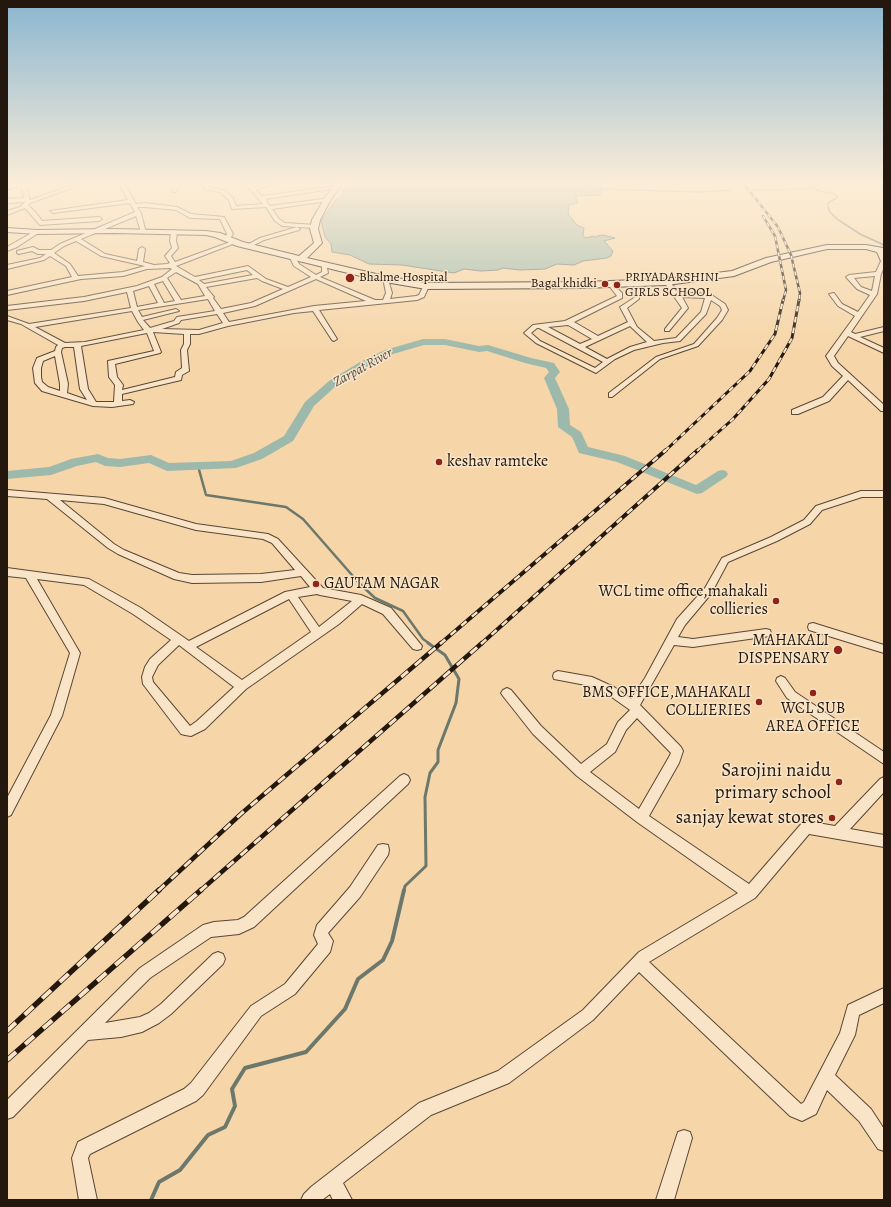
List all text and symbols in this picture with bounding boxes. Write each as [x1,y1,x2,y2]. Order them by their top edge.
place label: Bhalme Hospital [359,270,447,286]
place label: PRIYADARSHINI GIRLS SCHOOL [625,270,719,301]
marker: Bhalme Hospital [344,272,356,284]
place label: Bagal khidki [531,276,597,292]
marker: Bagal khidki [600,279,610,289]
marker: PRIYADARSHINI GIRLS SCHOOL [612,280,622,290]
water label: Zarpat River [330,345,396,391]
place label: keshav ramteke [447,452,548,472]
marker: keshav ramteke [434,457,444,467]
place label: GAUTAM NAGAR [324,574,439,594]
marker: GAUTAM NAGAR [311,579,321,589]
place label: WCL time office,mahakali collieries [598,582,768,620]
marker: WCL time office,mahakali collieries [771,596,781,606]
place label: MAHAKALI DISPENSARY [738,631,829,669]
marker: MAHAKALI DISPENSARY [832,644,844,656]
place label: BMS OFFICE,MAHAKALI COLLIERIES [582,683,751,721]
marker: WCL SUB AREA OFFICE [808,688,818,698]
marker: BMS OFFICE,MAHAKALI COLLIERIES [754,697,764,707]
place label: WCL SUB AREA OFFICE [766,699,860,737]
place label: Sarojini naidu primary school [714,760,831,804]
marker: Sarojini naidu primary school [834,777,844,787]
place label: sanjay kewat stores [675,807,824,829]
marker: sanjay kewat stores [827,813,837,823]

